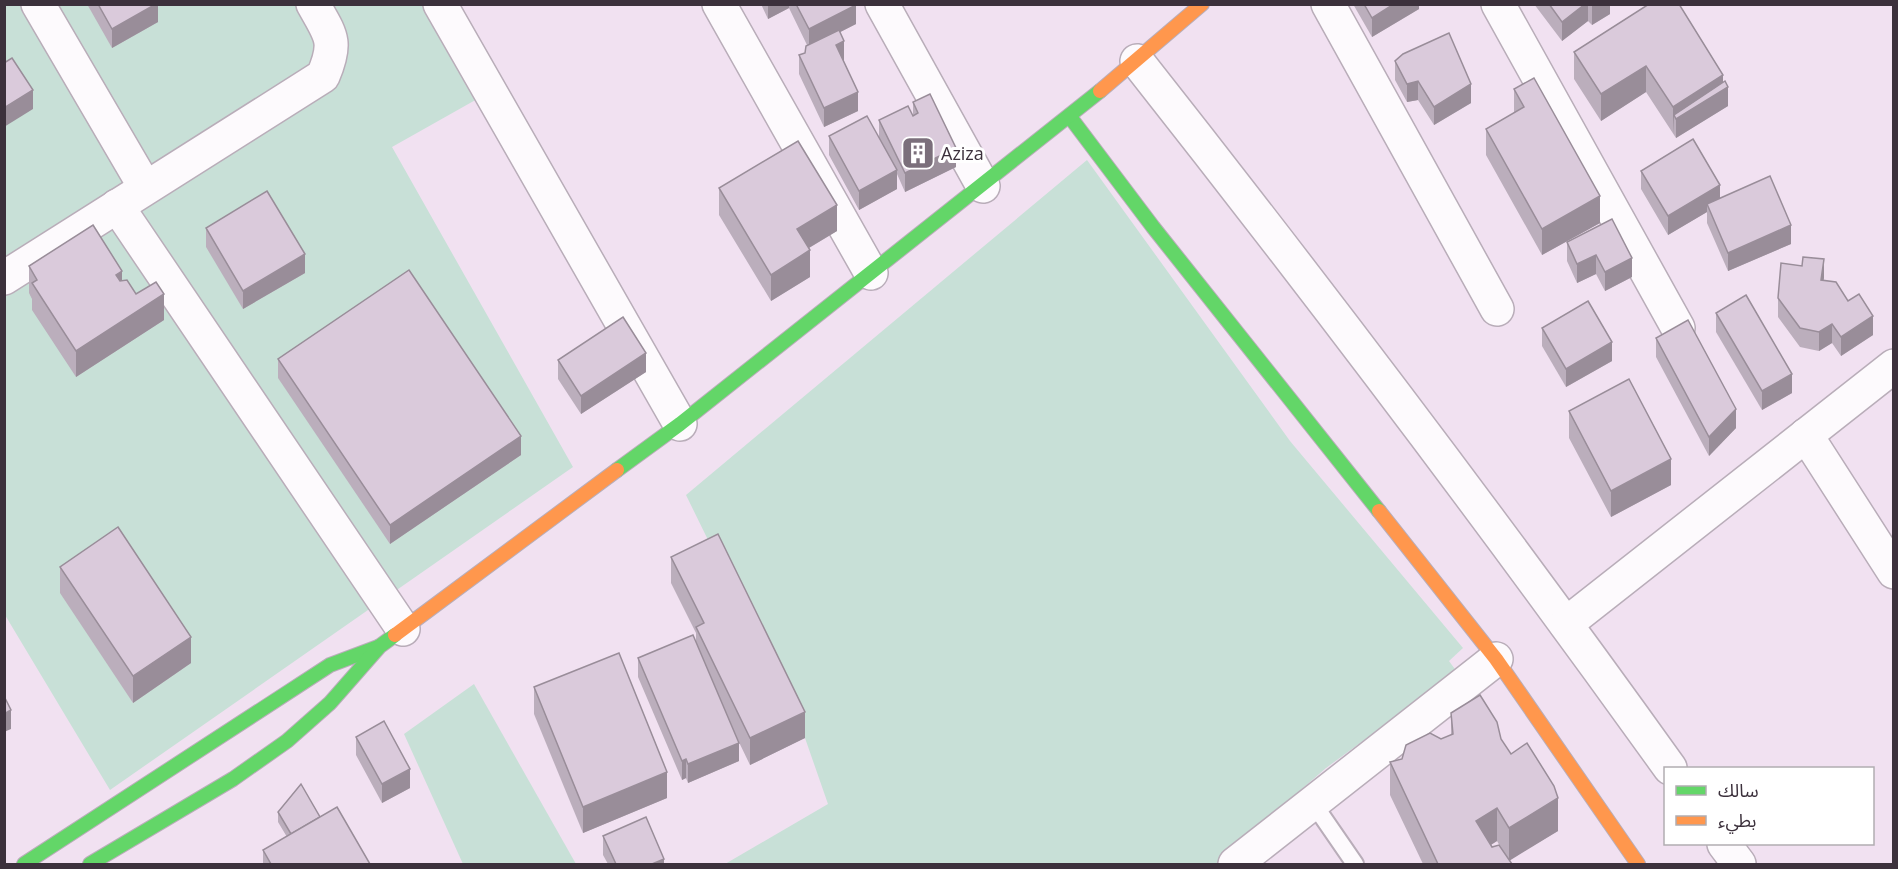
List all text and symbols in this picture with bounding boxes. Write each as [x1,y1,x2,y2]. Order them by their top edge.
building icon: Aziza [900,135,936,171]
place label: Aziza [941,141,984,165]
legend [1664,767,1874,845]
text: سالك [1718,778,1759,802]
text: بطيء [1718,808,1756,834]

